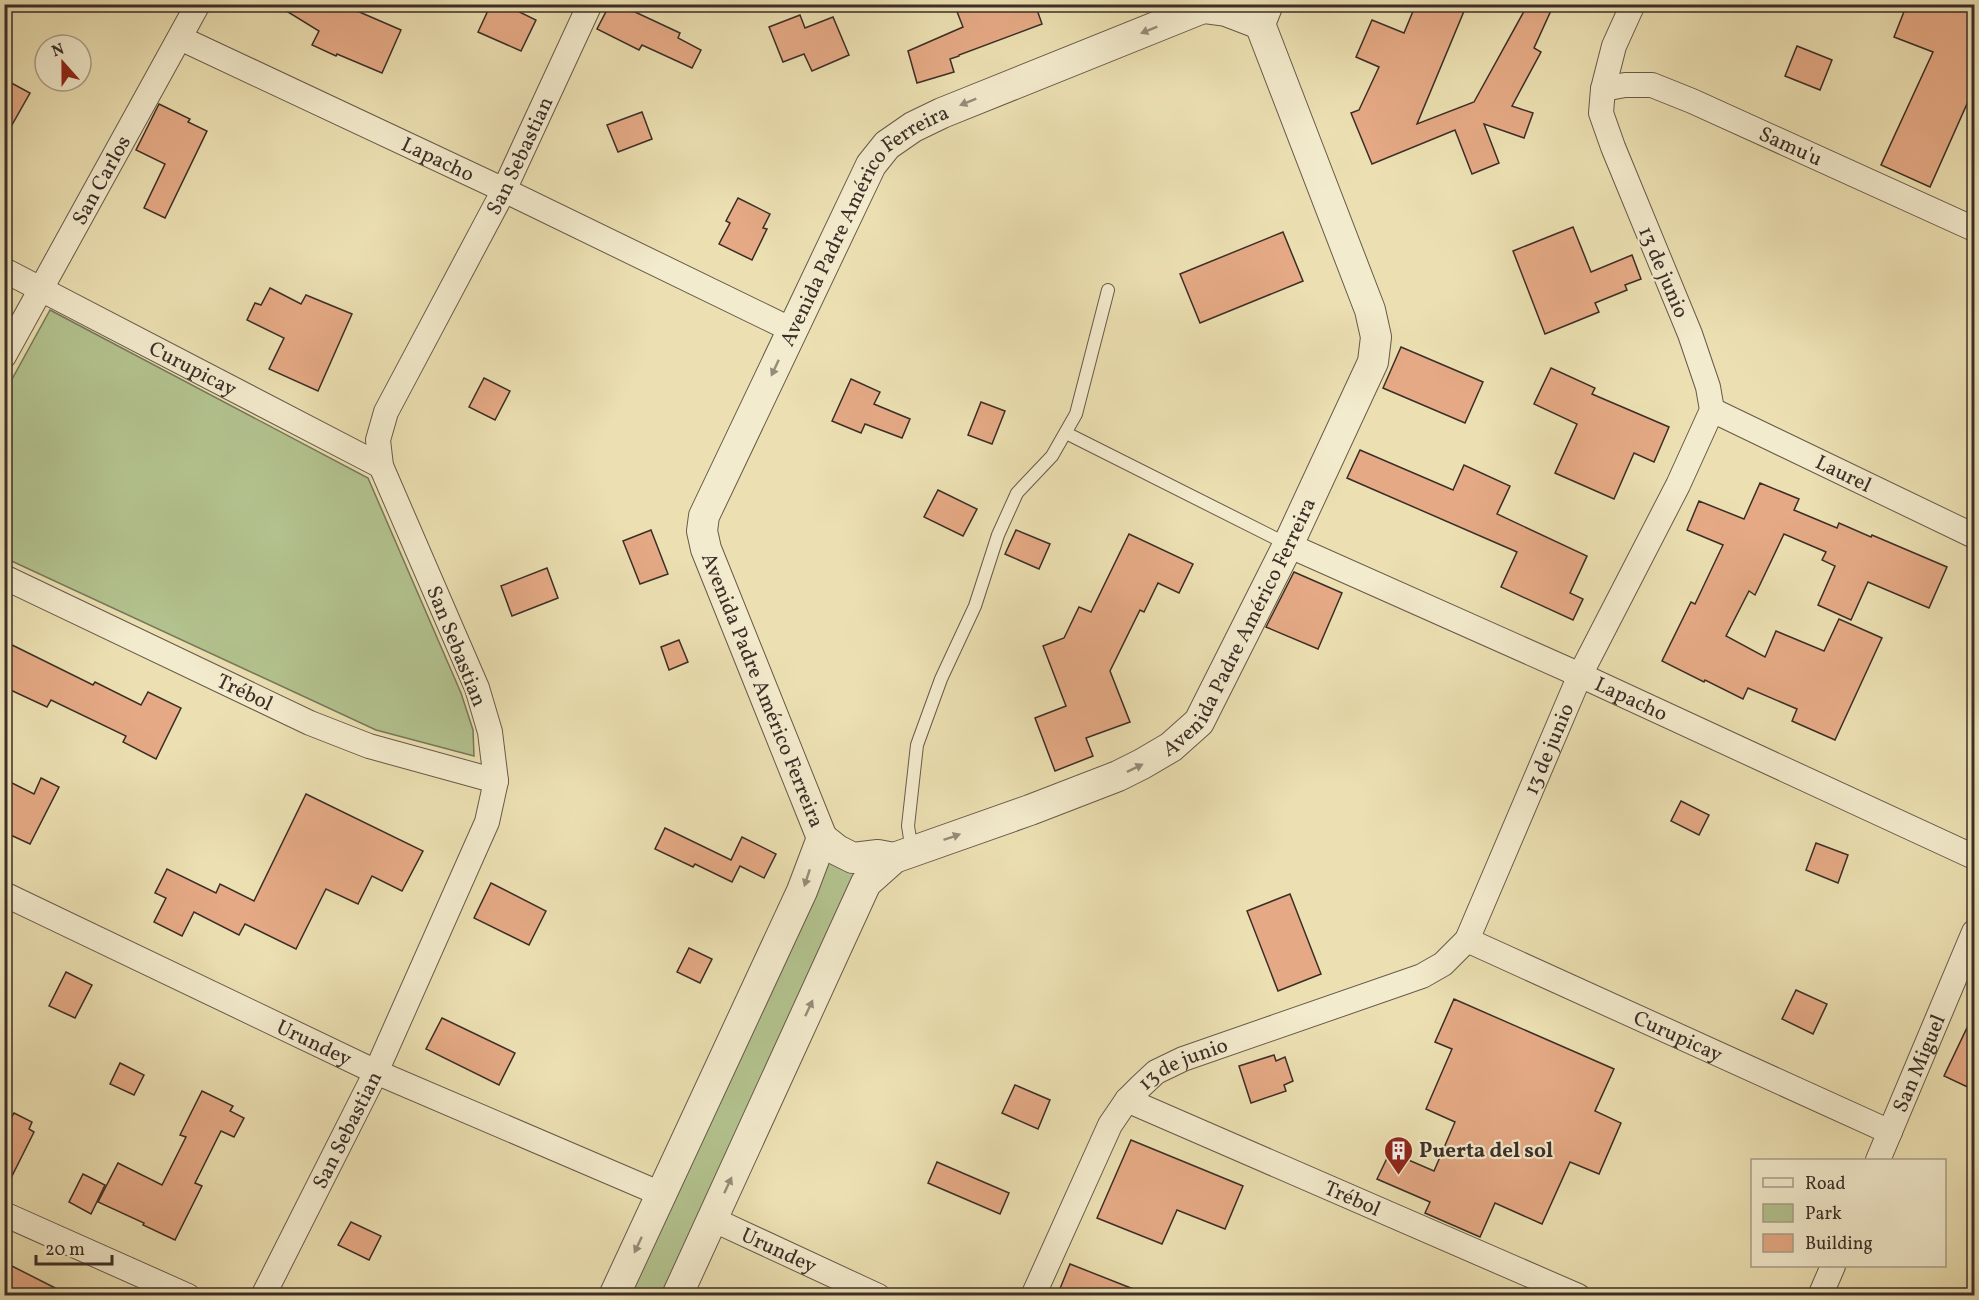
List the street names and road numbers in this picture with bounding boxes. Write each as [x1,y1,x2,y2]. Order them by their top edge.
street label: San Sebastian [480,92,561,221]
street label: Avenida Padre Américo Ferreira [774,99,954,352]
street label: Samu'u [1754,120,1827,174]
street label: San Carlos [66,131,139,231]
street label: Lapacho [396,131,479,190]
street label: 13 de junio [1630,222,1695,323]
street label: Curupicay [143,335,242,405]
street label: Laurel [1810,449,1876,501]
street label: Avenida Padre Américo Ferreira [1158,493,1324,765]
street label: Avenida Padre Américo Ferreira [693,549,830,832]
street label: San Sebastian [418,582,493,711]
street label: Trébol [211,668,277,719]
street label: Lapacho [1589,671,1672,729]
street label: 13 de junio [1518,699,1582,800]
street label: Curupicay [1628,1004,1728,1070]
street label: San Miguel [1887,1010,1954,1117]
street label: Urundey [271,1013,357,1075]
street label: 13 de junio [1132,1031,1232,1098]
street label: San Sebastian [306,1067,390,1194]
street label: Trébol [1319,1174,1385,1224]
street label: Urundey [736,1221,822,1282]

